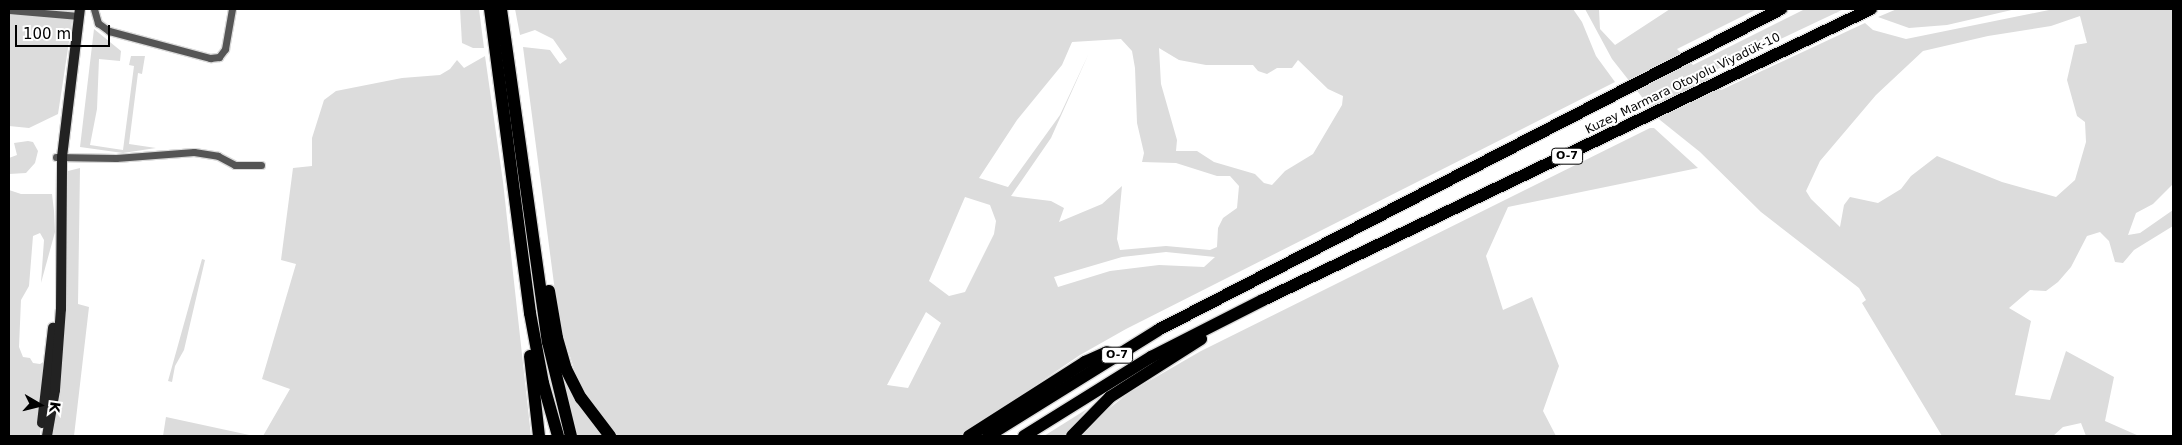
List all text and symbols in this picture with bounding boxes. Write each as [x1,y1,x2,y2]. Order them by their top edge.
scale bar [18,15,112,47]
text: 100 m [23,25,71,43]
street label: Kuzey Marmara Otoyolu Viyadük-10 [1583,30,1783,138]
road number: O-7 [1551,148,1583,164]
road number: O-7 [1101,346,1133,364]
north arrow [15,380,65,430]
text: K [46,401,64,414]

